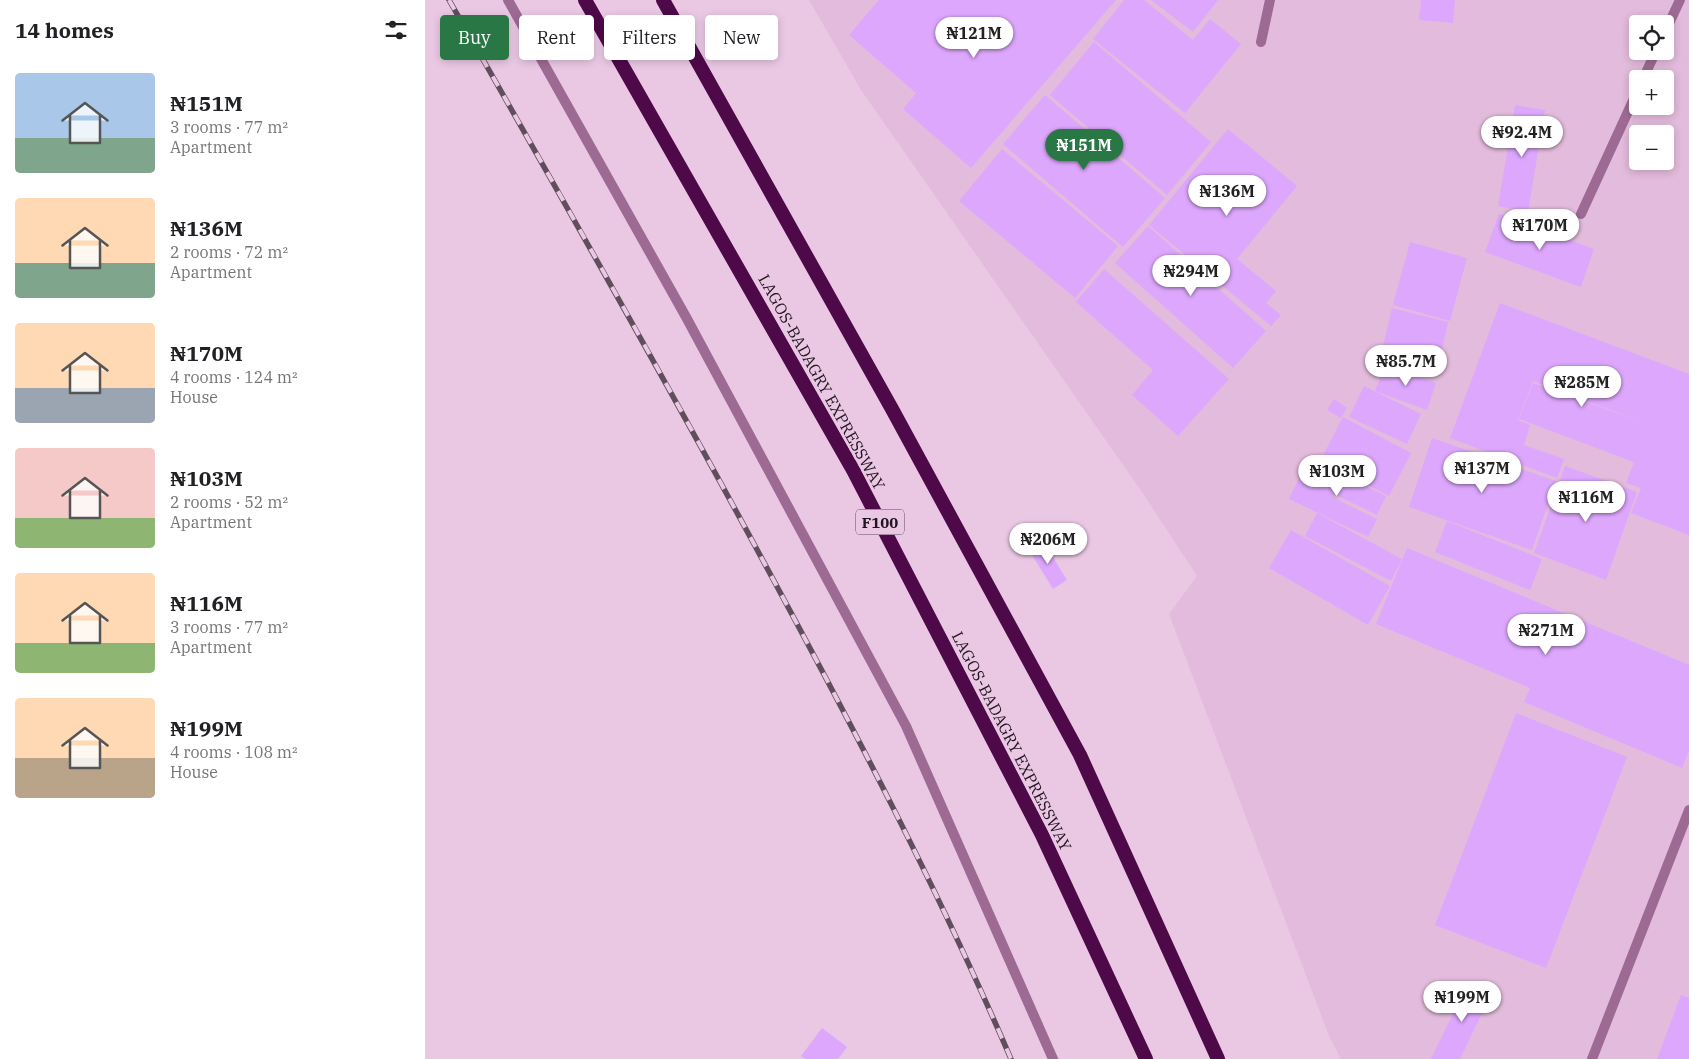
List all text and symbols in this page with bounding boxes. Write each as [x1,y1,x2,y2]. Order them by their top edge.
chip: Buy [440,15,509,60]
chip: Rent [519,15,594,60]
chip: Filters [604,15,695,60]
chip: New [705,15,778,60]
map controls [1629,15,1674,170]
button: locate [1629,15,1674,60]
text: 14 homes [15,16,114,44]
icon: filters [382,16,410,44]
pin: ₦121M [939,17,1009,59]
text: ₦121M [946,23,1002,43]
button: + [1629,70,1674,115]
text: ₦151M [170,89,243,117]
icon: home [55,93,115,153]
pin: ₦92.4M [1481,116,1563,158]
text: 3 rooms · 77 m² [170,117,288,137]
text: ₦92.4M [1492,122,1552,142]
button: − [1629,125,1674,170]
pin: ₦151M [1049,128,1119,171]
text: ₦151M [1056,135,1112,155]
text: Apartment [170,137,252,157]
pin: ₦136M [1192,174,1262,217]
text: ₦136M [1199,181,1255,201]
pin: ₦170M [1505,208,1575,251]
text: ₦136M [170,214,243,242]
text: ₦170M [1512,215,1568,235]
icon: home [55,218,115,278]
text: 2 rooms · 72 m² [170,242,288,262]
pin: ₦294M [1156,254,1226,297]
text: ₦294M [1163,261,1219,281]
text: Apartment [170,262,252,282]
street label: LAGOS-BADAGRY EXPRESSWAY [754,271,890,493]
text: ₦170M [170,339,243,367]
icon: home [55,343,115,403]
pin: ₦85.7M [1365,344,1447,387]
text: ₦85.7M [1376,351,1436,371]
pin: ₦285M [1547,366,1617,408]
text: 4 rooms · 124 m² [170,367,298,387]
text: ₦285M [1554,372,1610,392]
text: House [170,387,218,407]
pin: ₦137M [1447,452,1517,494]
pin: ₦103M [1302,454,1372,497]
text: ₦137M [1454,458,1510,478]
text: ₦103M [1309,461,1365,481]
text: ₦103M [170,464,243,492]
icon: home [55,468,115,528]
pin: ₦116M [1551,480,1621,523]
text: ₦116M [1558,487,1614,507]
text: 2 rooms · 52 m² [170,492,288,512]
road number: F100 [856,510,904,534]
text: Apartment [170,512,252,532]
pin: ₦206M [1013,522,1083,565]
text: ₦206M [1020,529,1076,549]
text: ₦116M [170,589,243,617]
icon: home [55,593,115,653]
pin: ₦271M [1511,614,1581,656]
text: 3 rooms · 77 m² [170,617,288,637]
text: ₦271M [1518,620,1574,640]
street label: LAGOS-BADAGRY EXPRESSWAY [948,628,1076,854]
text: Apartment [170,637,252,657]
text: ₦199M [170,714,243,742]
icon: home [55,718,115,778]
text: 4 rooms · 108 m² [170,742,298,762]
text: House [170,762,218,782]
pin: ₦199M [1427,980,1497,1023]
text: ₦199M [1434,987,1490,1007]

